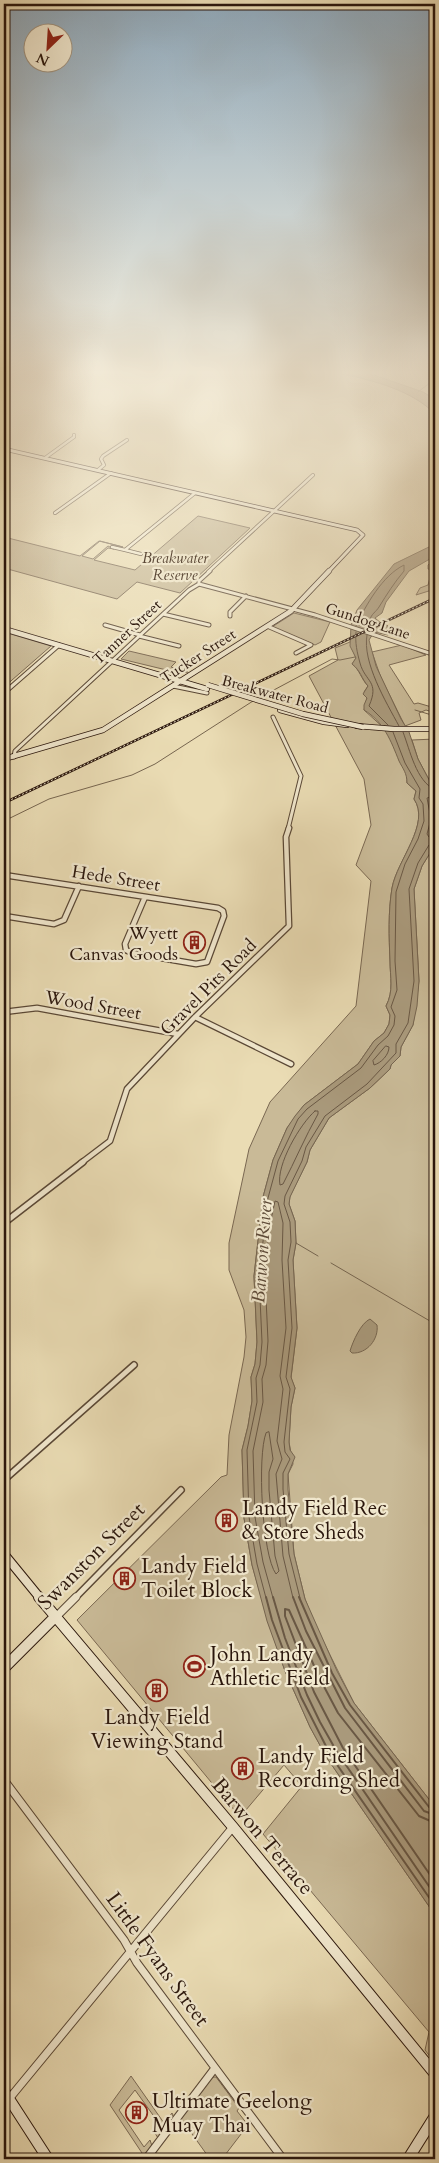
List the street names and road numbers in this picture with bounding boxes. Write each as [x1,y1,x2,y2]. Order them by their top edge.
street label: Tanner Street [88,595,166,669]
street label: Gundog Lane [323,598,413,644]
street label: Tucker Street [156,624,240,688]
street label: Breakwater Road [220,670,330,718]
street label: Hede Street [70,859,162,898]
street label: Gravel Pits Road [155,933,262,1041]
street label: Wood Street [42,985,143,1026]
street label: Swanston Street [31,1496,152,1617]
street label: Barwon Terrace [205,1771,320,1901]
street label: Little Fyans Street [99,1886,216,2033]

